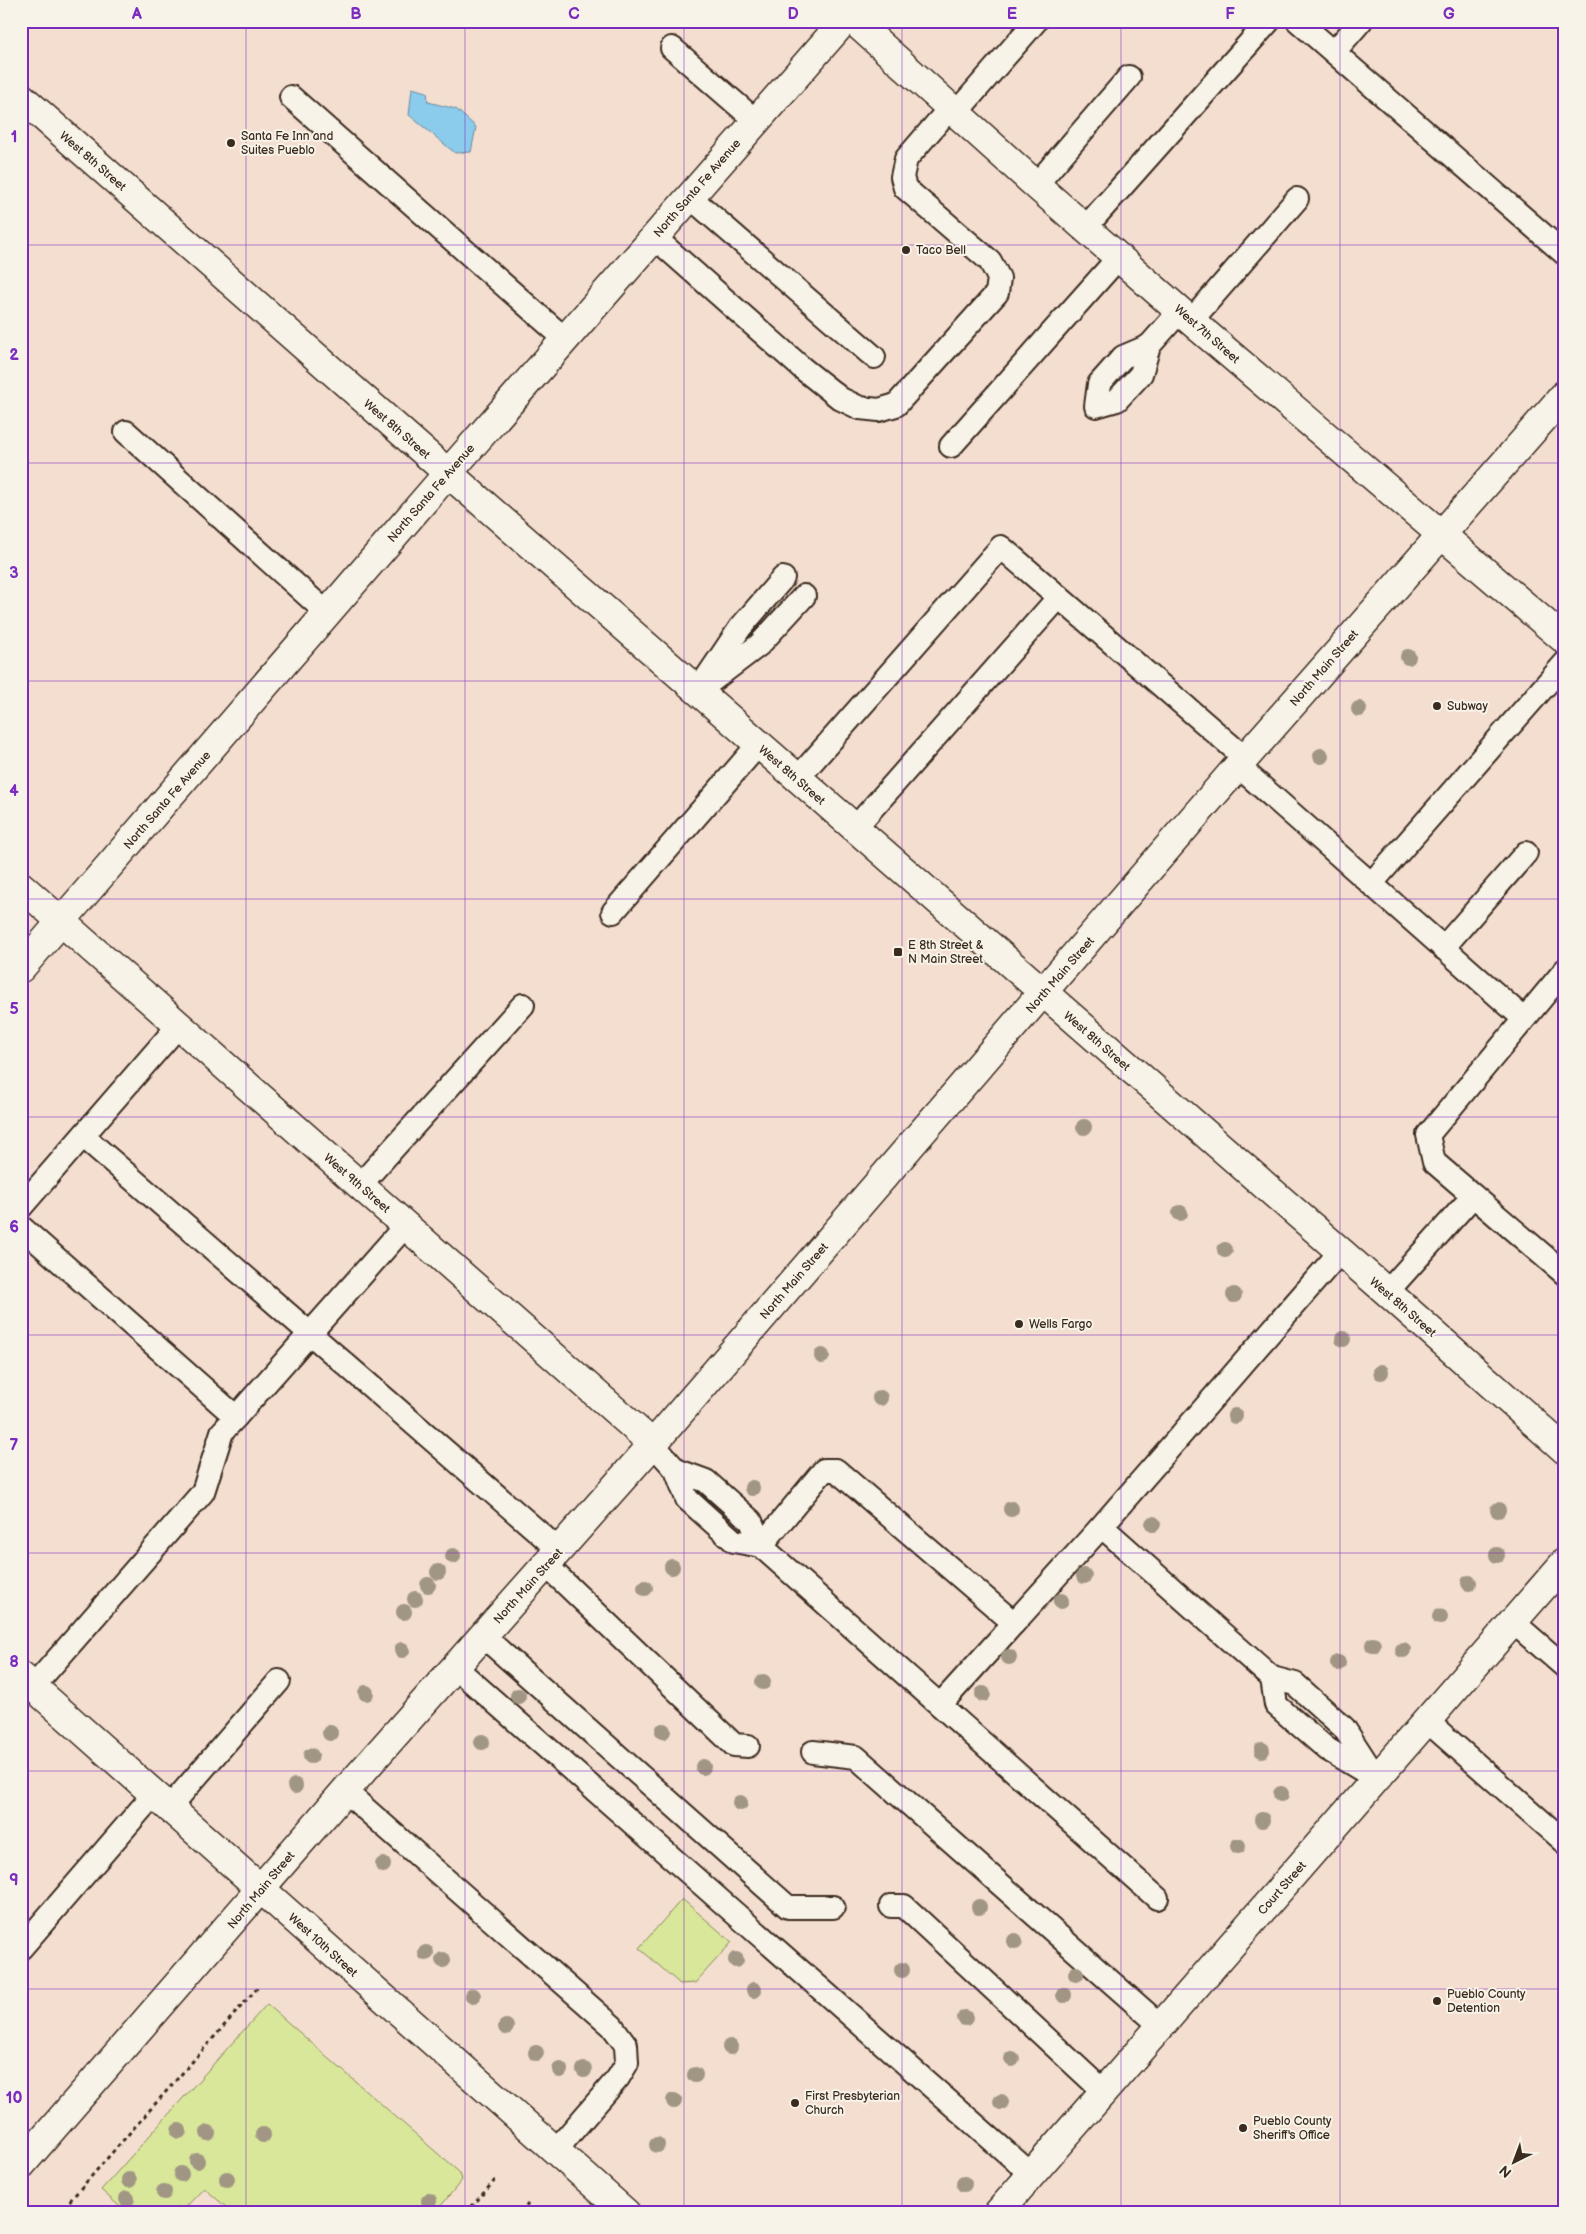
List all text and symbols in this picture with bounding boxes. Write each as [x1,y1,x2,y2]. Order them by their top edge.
text: A [131,5,142,24]
text: B [350,5,362,24]
text: C [568,5,580,24]
text: D [787,5,799,24]
text: E [1007,5,1017,24]
text: F [1225,5,1235,24]
text: G [1443,5,1455,24]
text: 1 [11,128,17,147]
street label: West 8th Street [56,128,129,195]
place label: Santa Fe Inn and Suites Pueblo [241,129,333,158]
street label: North Santa Fe Avenue [651,136,744,241]
marker: Santa Fe Inn and Suites Pueblo [225,137,237,149]
place label: Taco Bell [916,243,966,258]
marker: Taco Bell [900,244,912,256]
street label: West 7th Street [1171,302,1243,367]
text: 2 [9,346,19,365]
street label: West 8th Street [360,396,433,463]
street label: North Santa Fe Avenue [385,441,478,546]
text: 3 [9,564,19,583]
street label: North Main Street [1287,627,1362,710]
place label: Subway [1447,699,1488,714]
marker: Subway [1431,700,1443,712]
street label: West 8th Street [755,742,828,809]
street label: North Santa Fe Avenue [121,748,214,853]
text: 4 [9,782,19,801]
street label: North Main Street [1023,934,1098,1017]
place label: E 8th Street & N Main Street [908,938,984,967]
marker: E 8th Street & N Main Street [892,946,904,958]
text: 5 [9,1000,19,1019]
street label: West 8th Street [1060,1008,1133,1075]
street label: West 9th Street [320,1150,393,1217]
text: 6 [9,1218,19,1237]
street label: North Main Street [757,1240,832,1323]
street label: West 8th Street [1366,1274,1439,1341]
place label: Wells Fargo [1029,1317,1093,1332]
marker: Wells Fargo [1013,1318,1025,1330]
text: 7 [10,1436,19,1455]
street label: North Main Street [490,1545,566,1627]
text: 8 [9,1653,19,1672]
street label: North Main Street [225,1848,298,1932]
street label: Court Street [1255,1858,1310,1918]
text: 9 [9,1871,19,1890]
street label: West 10th Street [285,1910,361,1981]
place label: Pueblo County Detention [1447,1987,1526,2016]
marker: Pueblo County Detention [1431,1995,1443,2007]
text: 10 [6,2089,22,2108]
place label: First Presbyterian Church [805,2089,900,2118]
marker: First Presbyterian Church [789,2097,801,2109]
place label: Pueblo County Sheriff's Office [1253,2114,1332,2143]
marker: Pueblo County Sheriff's Office [1237,2122,1249,2134]
north arrow [1488,2136,1538,2186]
text: N [1496,2161,1515,2181]

